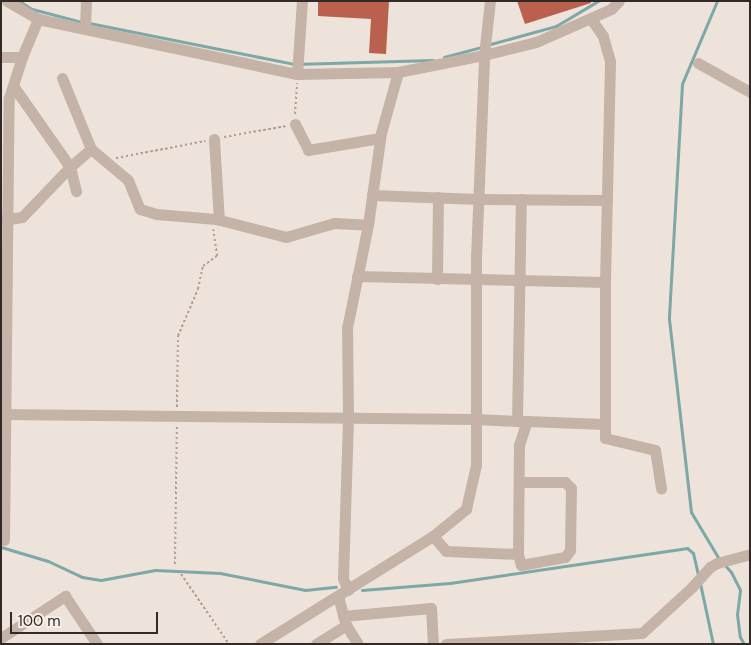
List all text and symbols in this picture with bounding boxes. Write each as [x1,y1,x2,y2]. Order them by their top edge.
scale bar [12,602,160,634]
text: 100 m [18,611,61,631]

